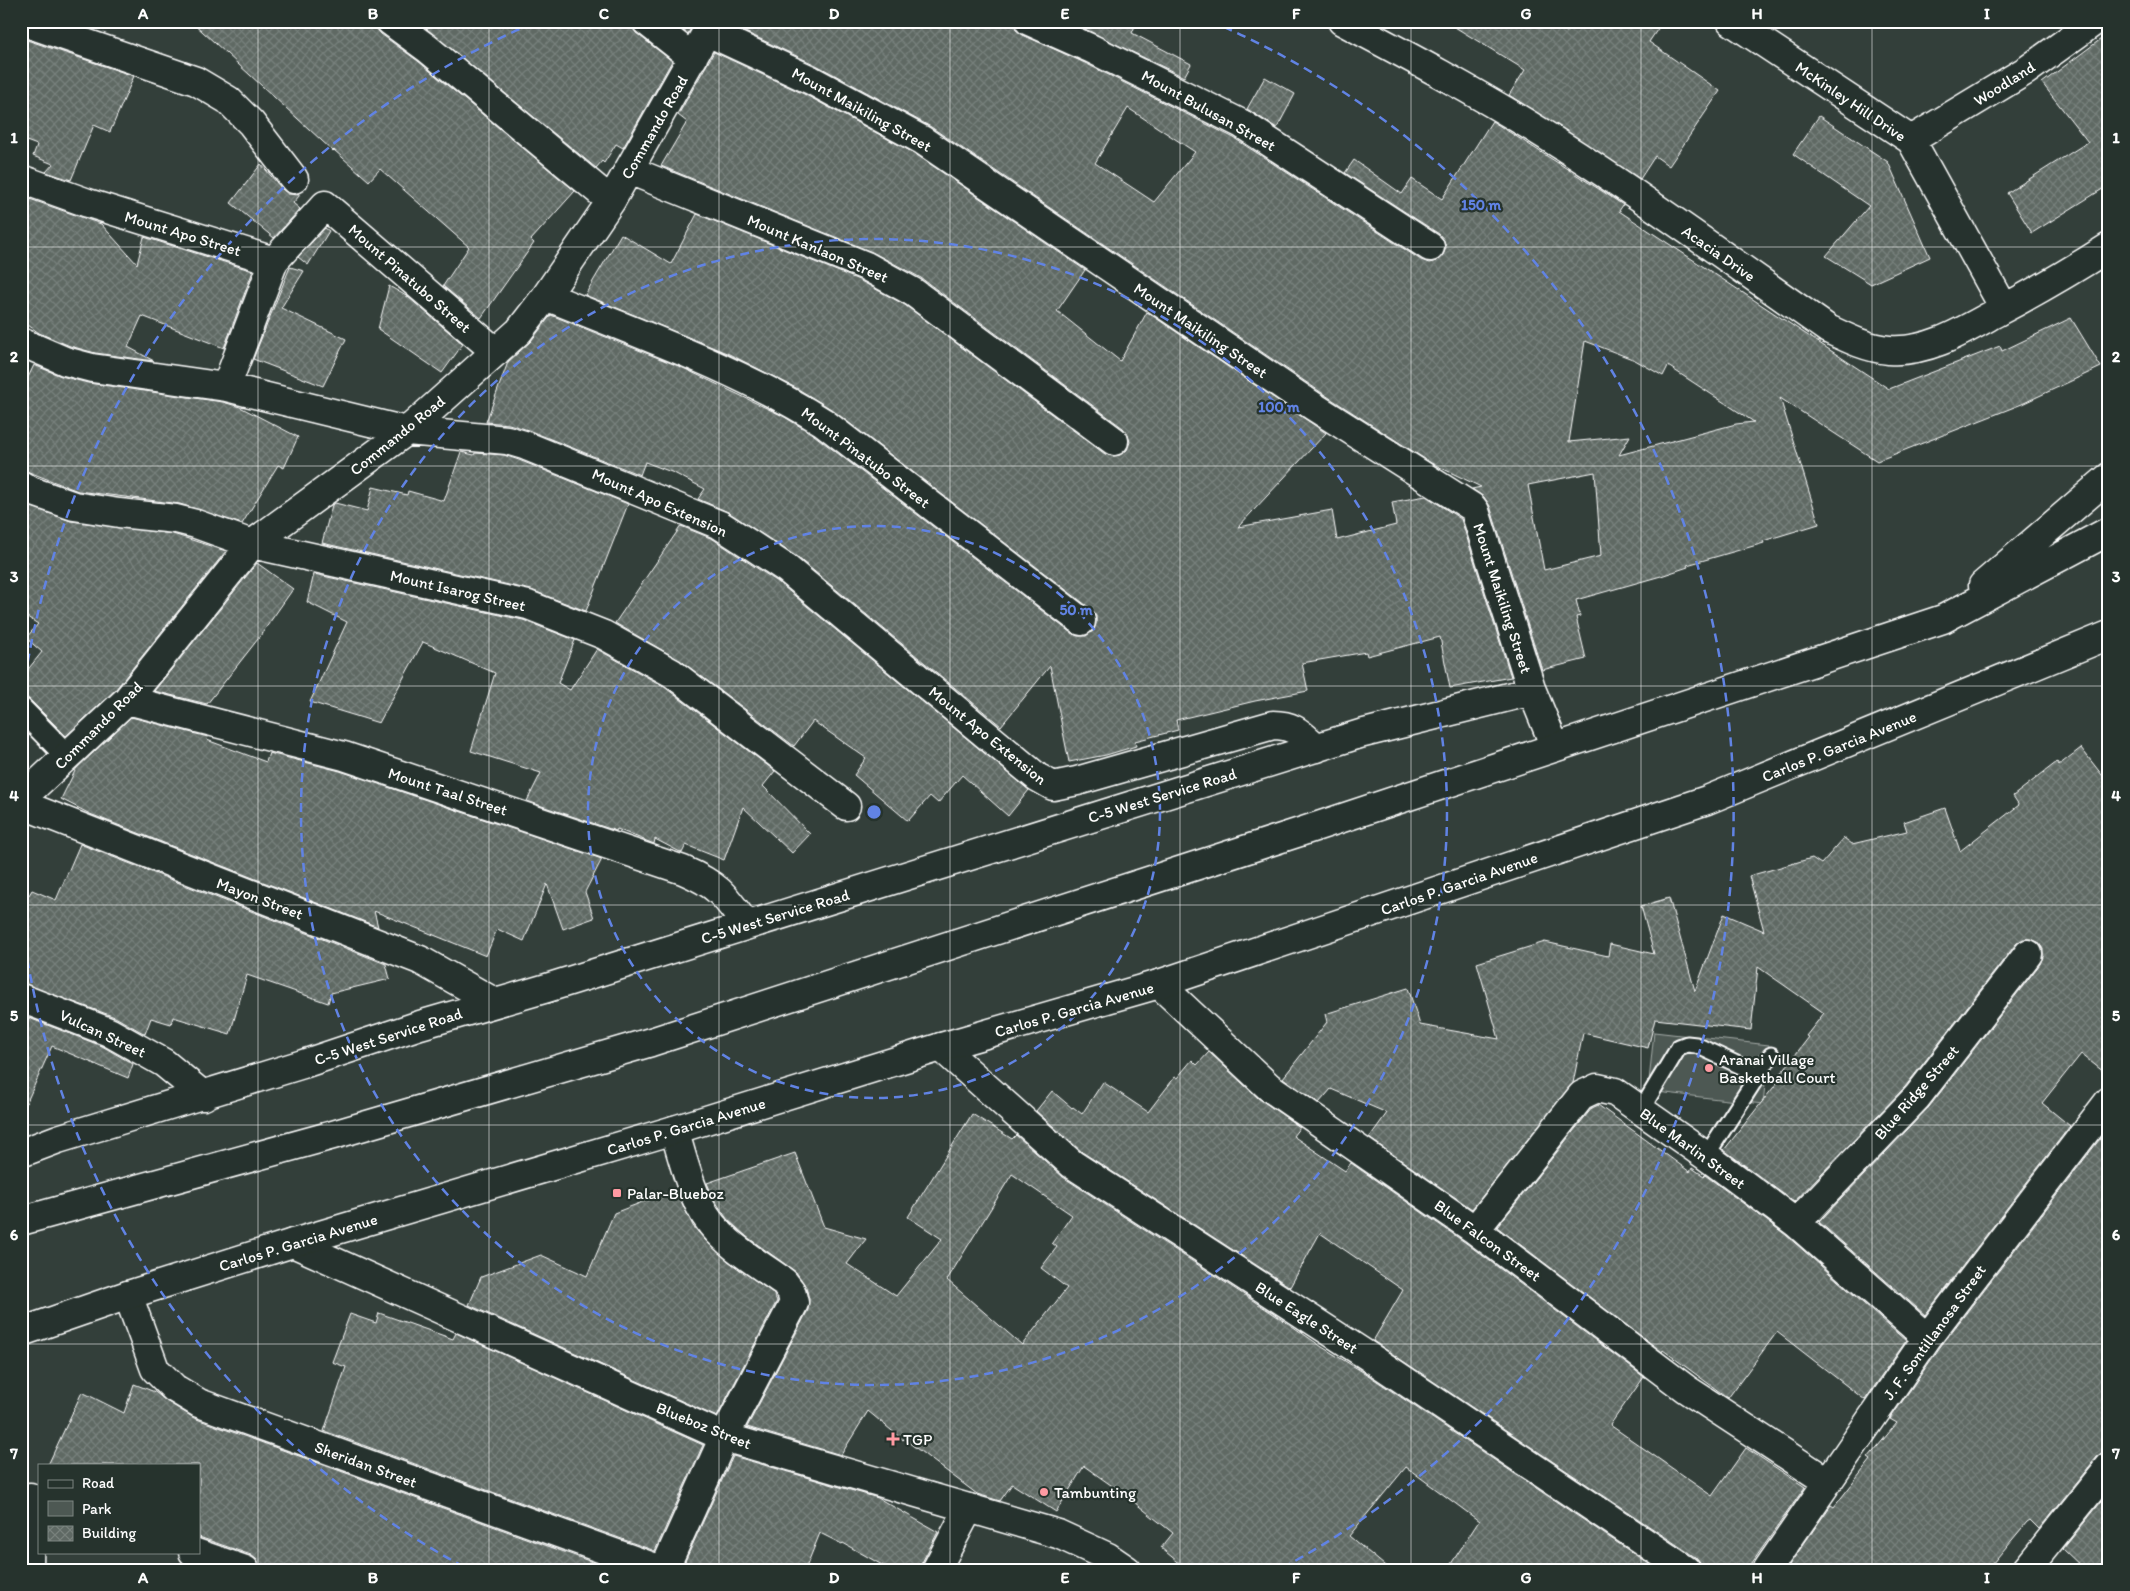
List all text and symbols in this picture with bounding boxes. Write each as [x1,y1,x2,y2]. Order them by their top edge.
text: A [137,4,149,23]
text: B [368,4,379,23]
text: C [599,4,610,23]
text: D [829,4,840,23]
text: E [1061,4,1070,23]
text: F [1292,4,1301,23]
text: G [1520,4,1532,23]
text: H [1751,4,1763,23]
text: I [1984,4,1990,23]
street label: McKinley Hill Drive [1792,57,1910,145]
street label: Woodland [1970,57,2039,110]
street label: Mount Maikiling Street [788,63,935,156]
street label: Mount Bulusan Street [1138,66,1279,155]
street label: Commando Road [617,72,692,182]
text: 1 [10,128,18,147]
text: 1 [2112,128,2120,147]
text: 150 m [1461,196,1501,214]
street label: Mount Apo Street [122,207,243,260]
street label: Mount Kanlaon Street [744,210,891,287]
street label: Mount Pinatubo Street [345,220,475,337]
street label: Acacia Drive [1678,221,1759,286]
street label: Mount Maikiling Street [1130,279,1271,382]
text: 2 [10,347,19,366]
text: 2 [2112,347,2121,366]
street label: Commando Road [346,391,449,479]
text: 100 m [1258,398,1300,416]
street label: Mount Pinatubo Street [798,403,934,512]
street label: Mount Apo Extension [589,464,731,541]
street label: Mount Maikiling Street [1469,521,1536,676]
street label: Mount Isarog Street [388,566,528,615]
text: 3 [10,567,19,586]
text: 3 [2112,567,2121,586]
text: 50 m [1059,601,1093,619]
street label: Commando Road [50,677,147,773]
street label: Mount Apo Extension [925,682,1051,789]
street label: Carlos P. Garcia Avenue [1759,707,1919,786]
street label: Mount Taal Street [386,763,510,820]
street label: C-5 West Service Road [1086,764,1239,827]
text: 4 [9,786,19,805]
text: 4 [2111,786,2121,805]
centre of rings [865,803,883,821]
street label: Carlos P. Garcia Avenue [1378,848,1540,919]
street label: Mayon Street [214,873,306,924]
street label: C-5 West Service Road [699,885,852,948]
street label: Carlos P. Garcia Avenue [992,978,1156,1041]
street label: C-5 West Service Road [312,1003,465,1069]
street label: Vulcan Street [57,1005,149,1062]
text: 5 [10,1006,19,1025]
text: 5 [2112,1006,2121,1025]
street label: Blue Ridge Street [1870,1041,1963,1144]
place label: Aranai Village Basketball Court [1719,1050,1835,1087]
marker: Aranai Village Basketball Court [1703,1062,1715,1074]
street label: Carlos P. Garcia Avenue [605,1093,768,1160]
street label: Blue Marlin Street [1636,1104,1749,1193]
place label: Palar-Blueboz [627,1184,724,1203]
marker: Palar-Blueboz [611,1187,623,1199]
street label: Blue Falcon Street [1431,1195,1545,1285]
street label: Carlos P. Garcia Avenue [217,1209,380,1276]
text: 6 [10,1225,19,1244]
text: 6 [2112,1225,2121,1244]
street label: J. F. Sontillanosa Street [1879,1261,1990,1404]
street label: Blue Eagle Street [1252,1277,1362,1358]
street label: Blueboz Street [653,1398,754,1453]
place label: TGP [903,1430,932,1449]
marker: TGP [887,1433,899,1445]
street label: Sheridan Street [312,1437,420,1492]
text: 7 [9,1444,18,1463]
text: 7 [2111,1444,2120,1463]
legend [38,1464,200,1554]
text: Road [82,1474,115,1492]
place label: Tambunting [1054,1483,1137,1502]
marker: Tambunting [1038,1486,1050,1498]
text: Park [82,1500,112,1518]
text: Building [82,1524,136,1542]
text: A [137,1568,149,1587]
text: B [368,1568,379,1587]
text: C [599,1568,610,1587]
text: D [829,1568,840,1587]
text: E [1061,1568,1070,1587]
text: F [1292,1568,1301,1587]
text: G [1520,1568,1532,1587]
text: H [1751,1568,1763,1587]
text: I [1984,1568,1990,1587]

